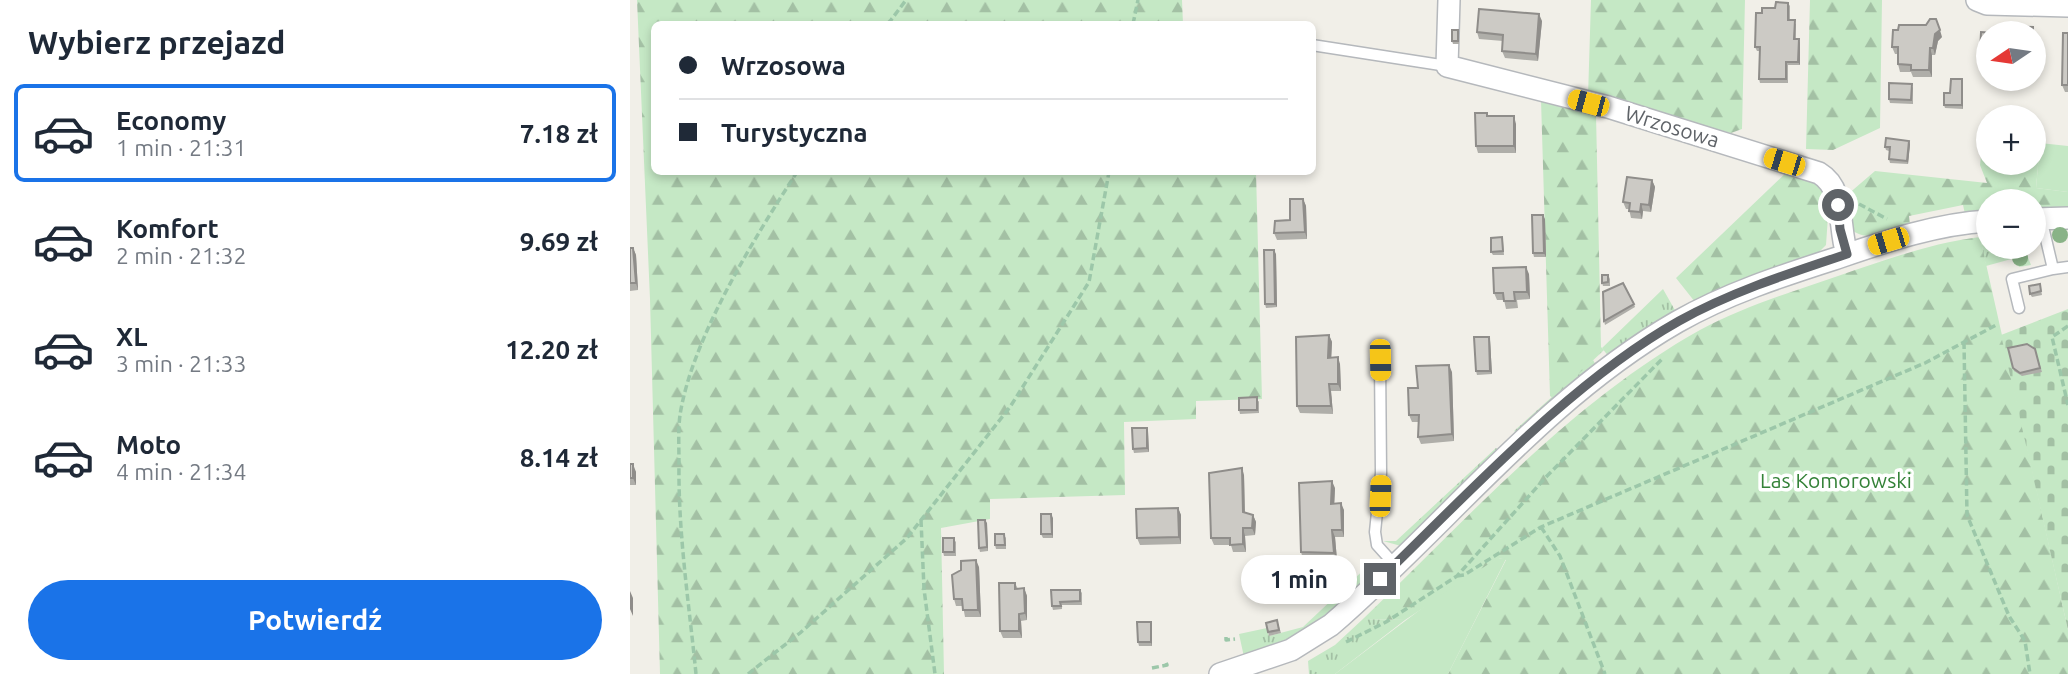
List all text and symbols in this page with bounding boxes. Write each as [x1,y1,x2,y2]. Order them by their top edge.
north arrow [1976,21,2046,91]
map controls [1976,21,2046,259]
text: Wybierz przejazd [28,24,286,60]
text: Wrzosowa [721,51,846,80]
car [1565,87,1612,119]
street label: Wrzosowa [1622,100,1722,152]
icon: car [32,102,95,165]
button: + [1976,105,2046,175]
text: Economy [116,106,226,135]
text: Turystyczna [721,118,868,147]
text: 7.18 zł [520,119,598,148]
text: 1 min · 21:31 [116,135,247,160]
car [1761,146,1808,178]
route start [1822,189,1854,221]
button: − [1976,189,2046,259]
icon: car [32,210,95,273]
text: Komfort [116,214,219,243]
car [1865,225,1912,257]
text: 9.69 zł [520,227,598,256]
text: 2 min · 21:32 [116,243,247,268]
icon: car [32,318,95,381]
text: XL [116,322,147,351]
text: 12.20 zł [505,335,598,364]
car [1370,339,1391,381]
text: 3 min · 21:33 [116,351,247,376]
icon: car [32,426,95,489]
text: Moto [116,430,181,459]
text: 8.14 zł [520,443,598,472]
text: 4 min · 21:34 [116,459,247,484]
park label: Las Komorowski [1760,468,1912,492]
car [1369,475,1392,517]
callout: 1 min [1240,554,1356,604]
route end [1364,563,1396,595]
text: 1 min [1270,567,1328,592]
button: Potwierdź [28,580,602,660]

